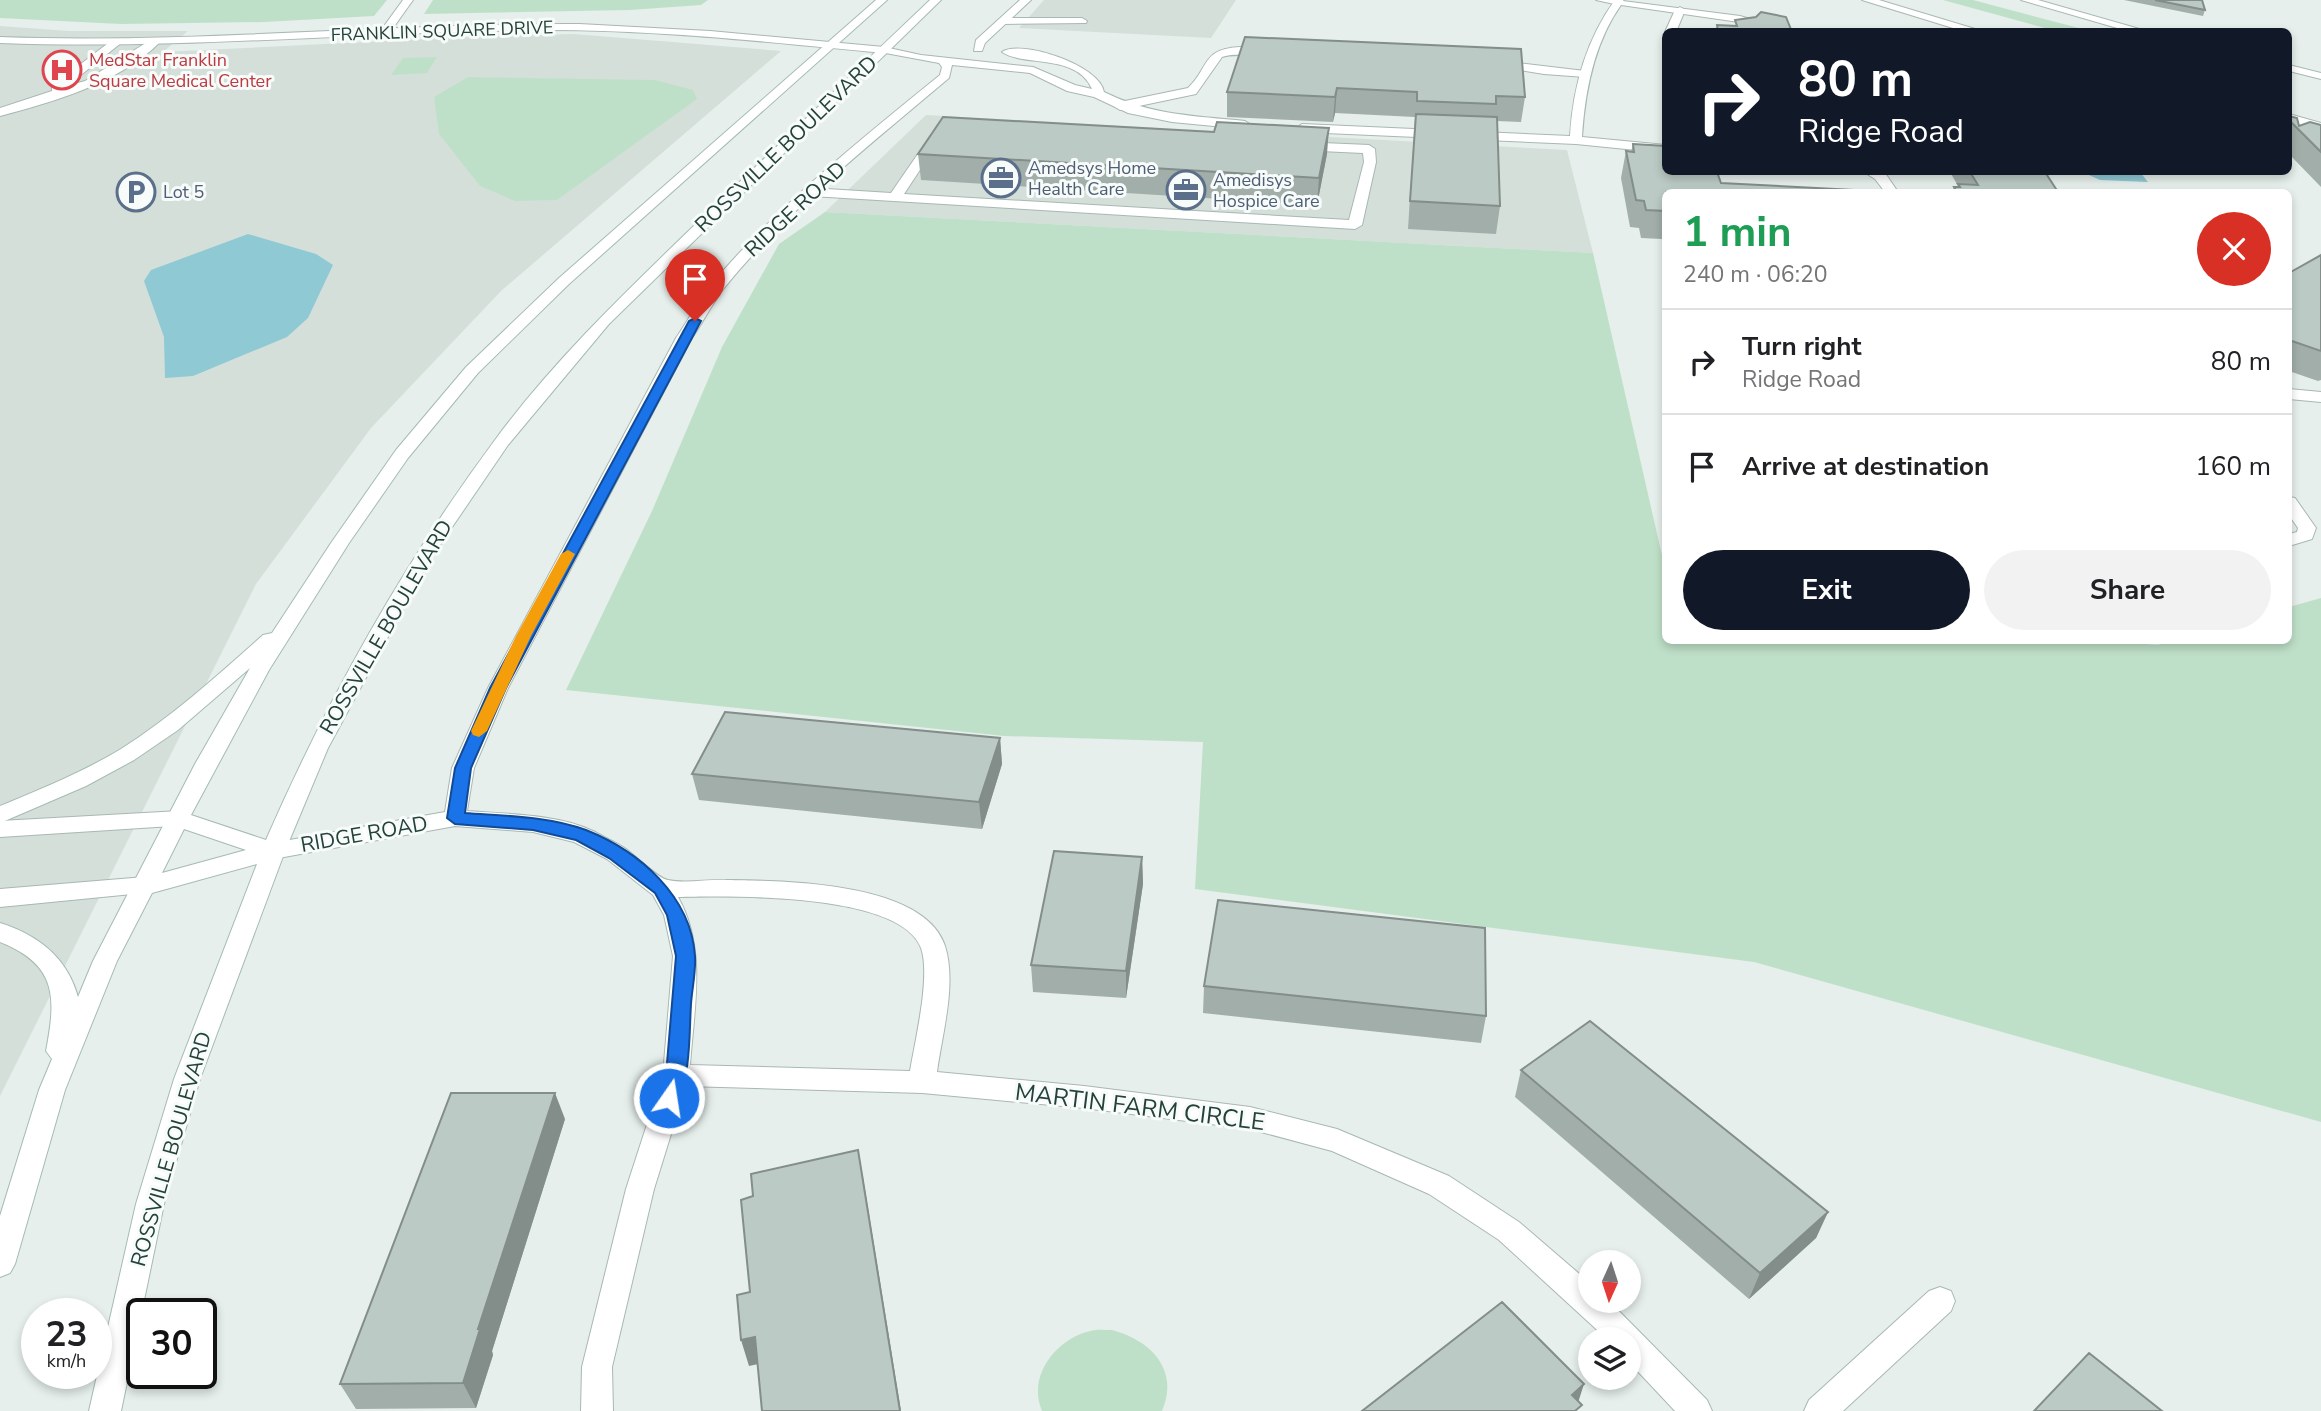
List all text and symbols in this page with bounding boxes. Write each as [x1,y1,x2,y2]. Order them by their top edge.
street label: FRANKLIN SQUARE DRIVE [330,15,554,47]
text: 80 m [1798,46,1913,113]
place label: MedStar Franklin Square Medical Center [89,48,272,93]
hospital icon: MedStar Franklin Square Medical Center [41,49,83,91]
street label: ROSSVILLE BOULEVARD [689,49,883,239]
icon: right [1683,56,1774,147]
text: Ridge Road [1798,110,1964,153]
street label: RIDGE ROAD [738,155,852,263]
place label: Amedsys Home Health Care [1028,156,1156,201]
office icon: Amedsys Home Health Care [980,157,1022,199]
place label: Amedisys Hospice Care [1213,168,1320,213]
office icon: Amedisys Hospice Care [1165,169,1207,211]
parking icon: Lot 5 [115,171,157,213]
place label: Lot 5 [163,180,204,204]
text: 1 min [1683,204,1792,261]
button: close [2197,212,2271,286]
pin [665,249,725,321]
text: 240 m · 06:20 [1683,259,1828,290]
icon: arrive [676,260,714,298]
text: Turn right [1742,329,1861,364]
icon: right [1683,343,1721,381]
text: 80 m [2211,344,2271,379]
text: Ridge Road [1742,364,1861,395]
icon: arrive [1683,448,1721,486]
text: Arrive at destination [1742,449,1989,484]
text: 160 m [2195,449,2271,484]
street label: ROSSVILLE BOULEVARD [313,515,459,739]
button: Exit [1683,550,1970,630]
button: Share [1984,550,2271,630]
street label: RIDGE ROAD [298,809,430,859]
street label: ROSSVILLE BOULEVARD [124,1028,218,1270]
position arrow [632,1061,706,1135]
street label: MARTIN FARM CIRCLE [1013,1076,1267,1138]
north arrow [1578,1250,1642,1312]
map controls [1578,1250,1641,1390]
speed limit sign: 30 [126,1298,217,1389]
text: 23 [45,1311,88,1358]
button: layers [1578,1327,1641,1390]
text: km/h [47,1349,86,1373]

